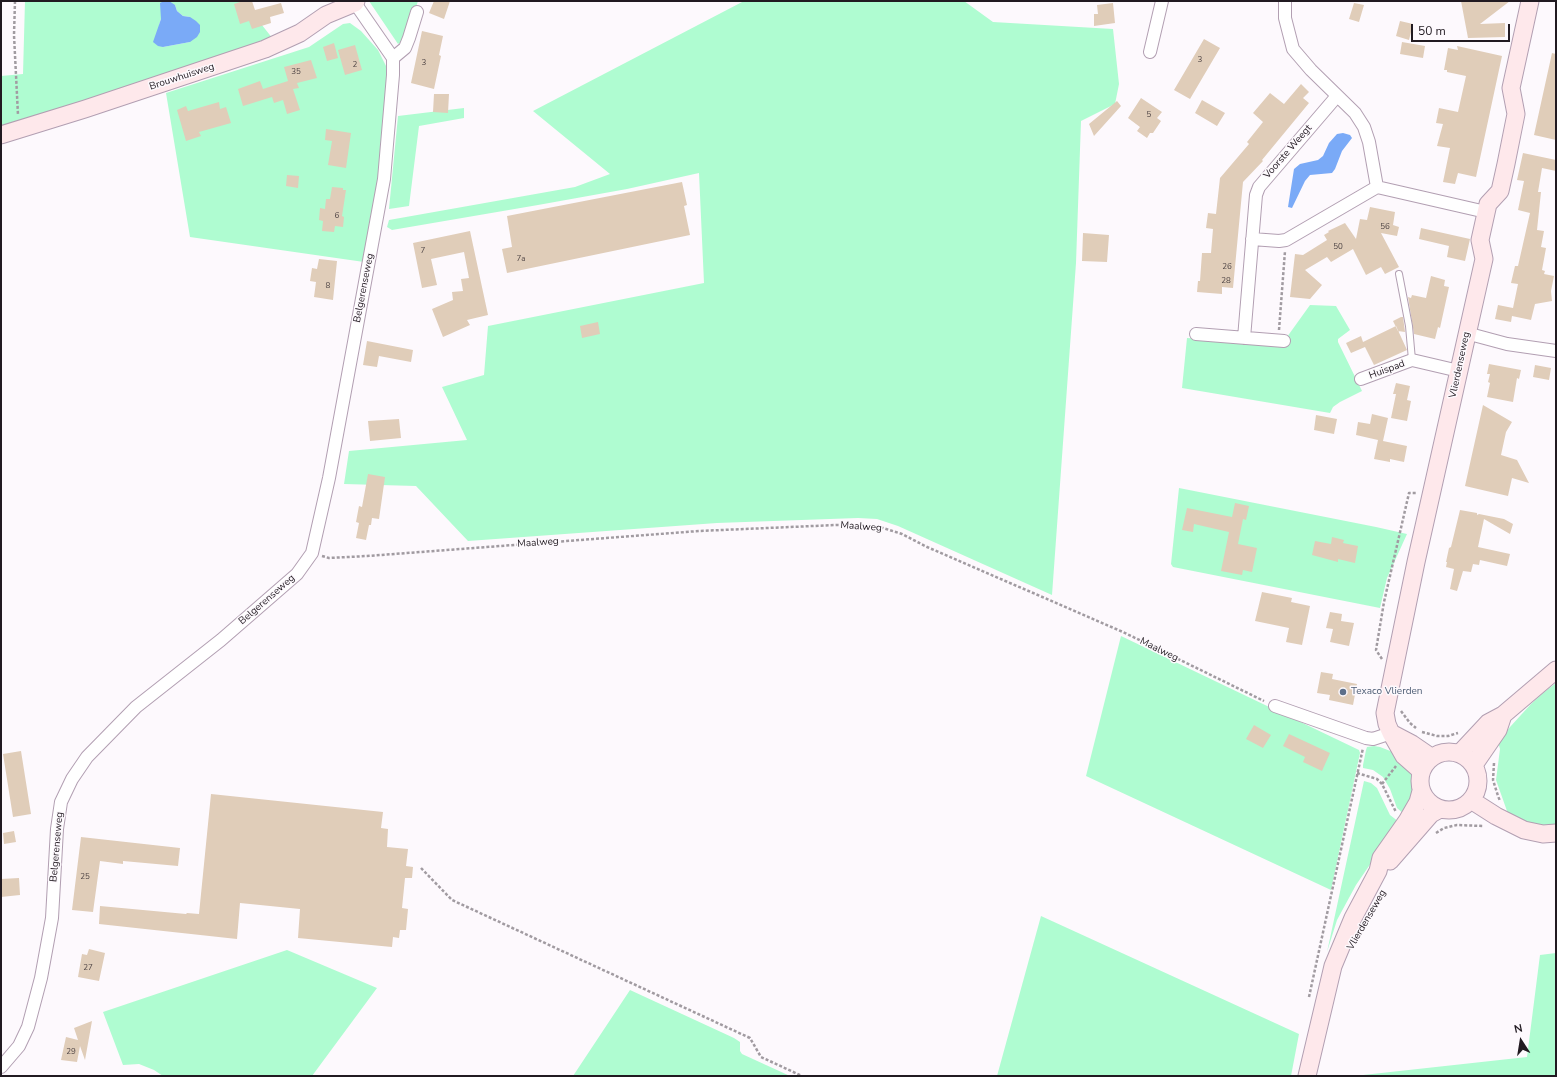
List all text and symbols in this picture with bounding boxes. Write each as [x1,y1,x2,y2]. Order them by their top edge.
scale bar [1413,16,1512,42]
text: 50 m [1418,23,1446,39]
house number: 3 [1198,55,1202,65]
house number: 3 [422,58,426,68]
house number: 2 [353,60,357,70]
street label: Brouwhuisweg [148,61,216,93]
house number: 35 [291,67,301,77]
house number: 5 [1147,110,1151,120]
street label: Voorste Weegt [1261,123,1315,181]
house number: 6 [335,211,339,221]
house number: 56 [1380,222,1390,232]
house number: 50 [1333,242,1343,252]
house number: 7 [421,246,425,256]
street label: Belgerenseweg [351,252,377,324]
house number: 7a [516,254,526,264]
house number: 26 [1222,262,1232,272]
house number: 28 [1221,276,1231,286]
house number: 8 [326,281,330,291]
street label: Vlierdenseweg [1447,331,1473,399]
street label: Huispad [1367,358,1407,382]
street label: Maalweg [840,520,882,534]
street label: Maalweg [517,536,559,550]
street label: Belgerenseweg [237,572,297,628]
street label: Maalweg [1138,636,1180,664]
place label: Texaco Vlierden [1351,686,1423,698]
marker: Texaco Vlierden [1338,687,1348,697]
street label: Belgerenseweg [48,811,66,883]
house number: 25 [80,872,90,882]
street label: Vlierdenseweg [1345,888,1389,952]
house number: 27 [83,963,93,973]
north arrow [1501,1021,1541,1061]
text: N [1513,1021,1524,1037]
house number: 29 [66,1047,76,1057]

